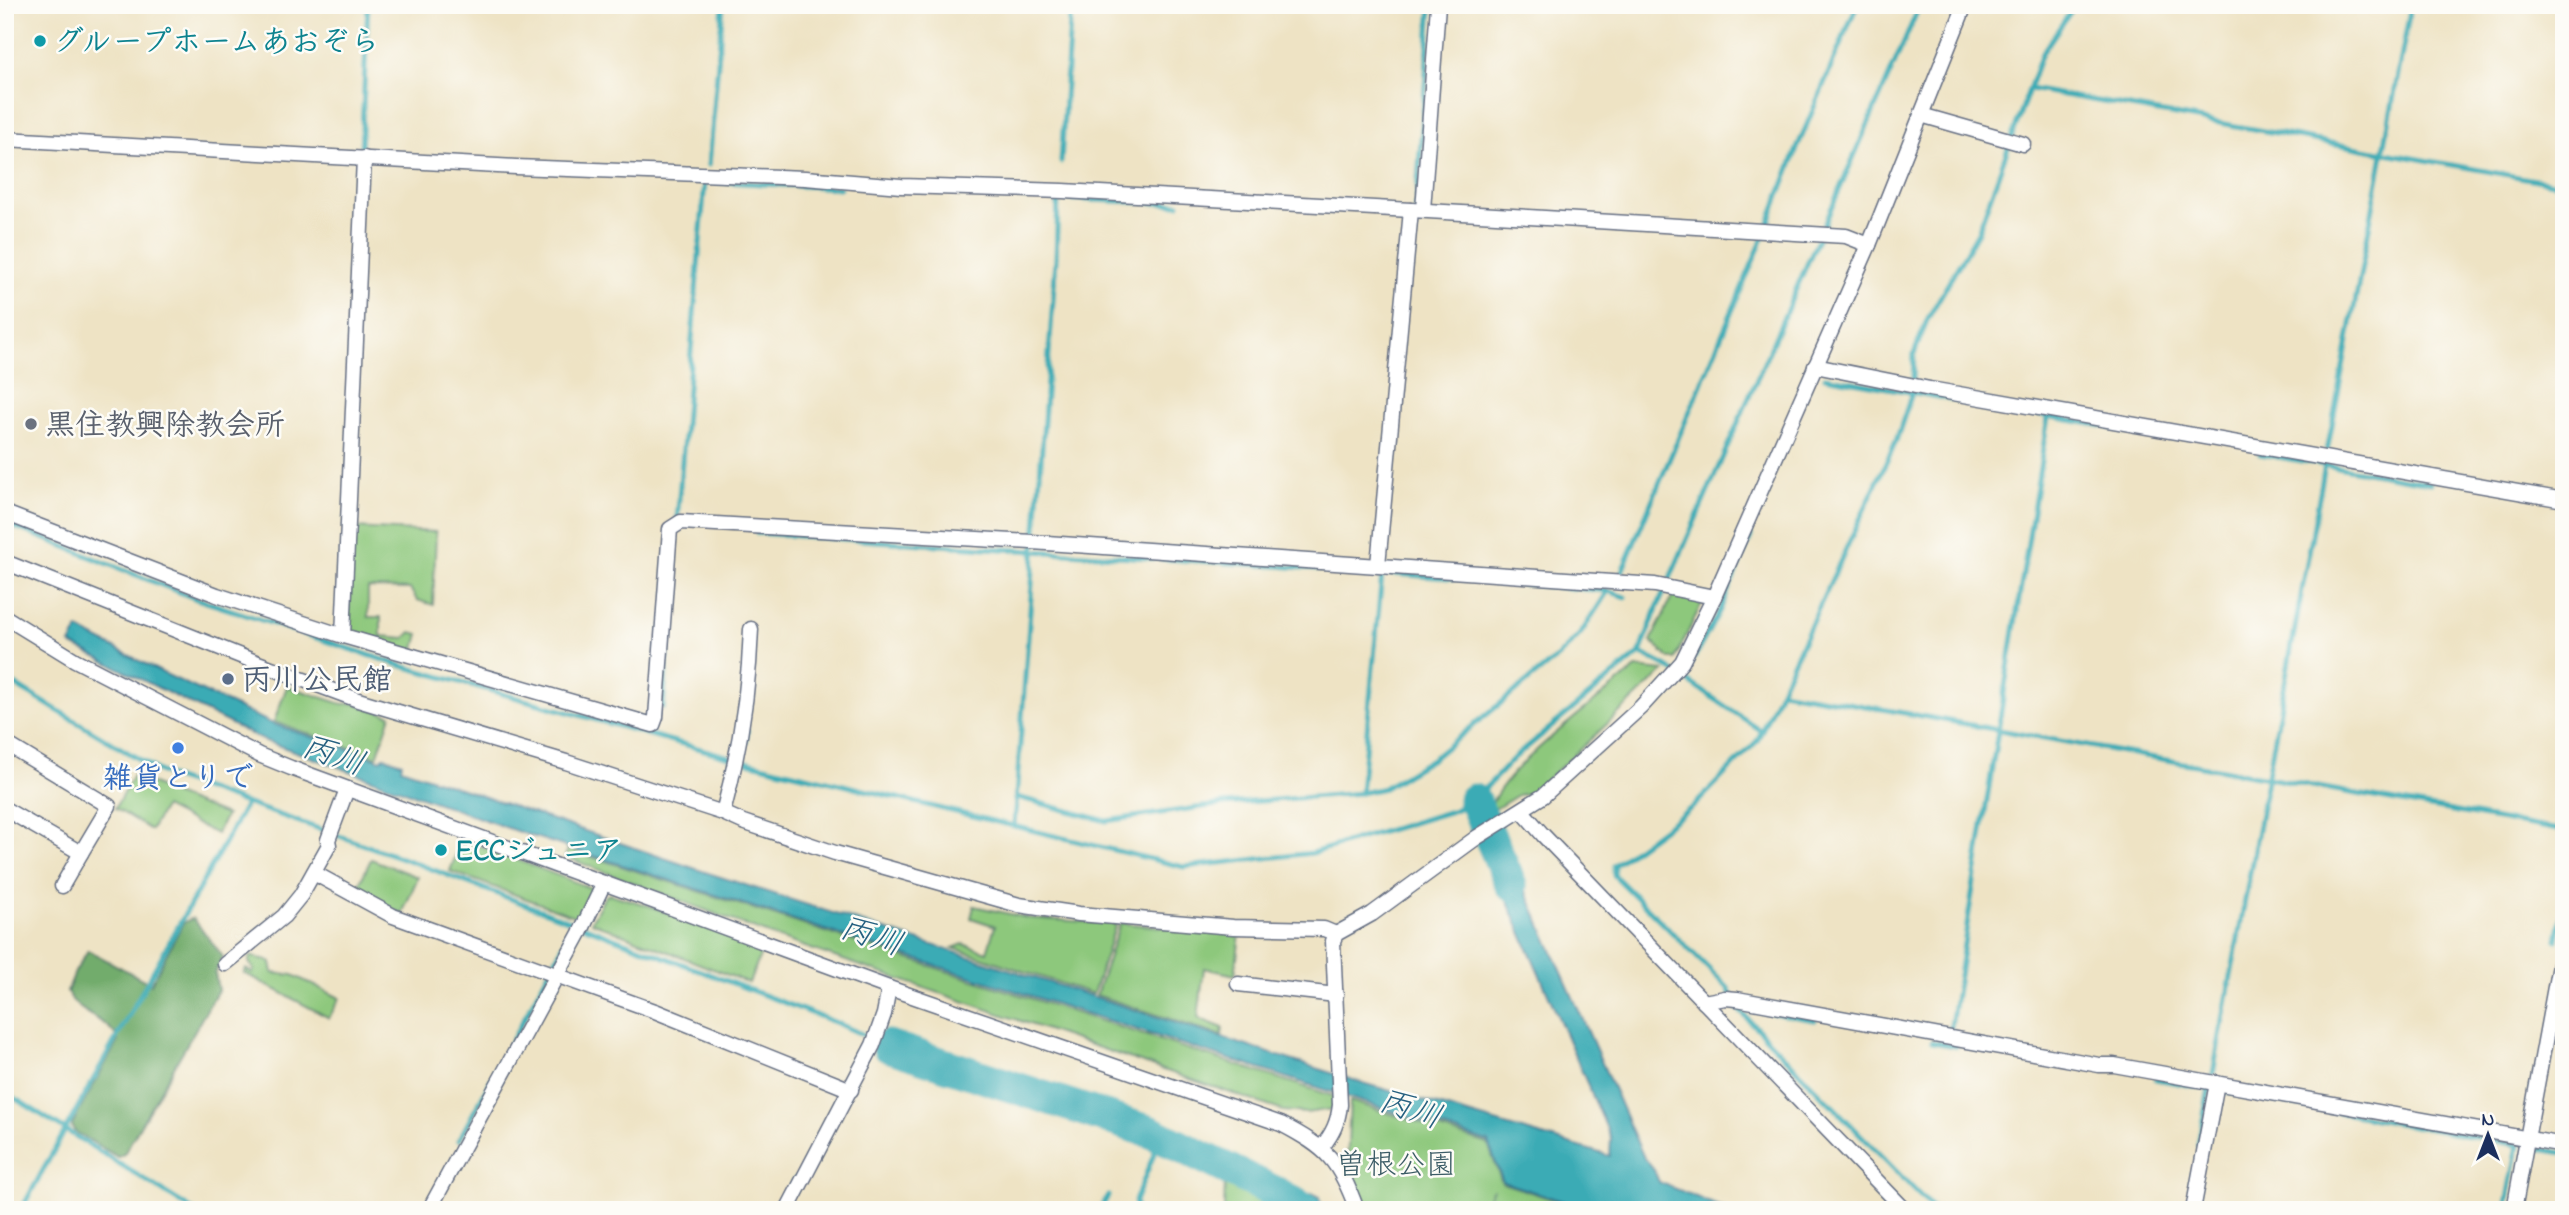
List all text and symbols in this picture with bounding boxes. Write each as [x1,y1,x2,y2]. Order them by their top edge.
place label: グループホームあおぞら [54,22,380,66]
marker: グループホームあおぞら [32,33,48,49]
place label: 黒住教興除教会所 [45,405,285,449]
marker: 黒住教興除教会所 [23,416,39,432]
place label: 丙川公民館 [242,660,392,704]
marker: 丙川公民館 [220,671,236,687]
water label: 丙川 [295,725,371,790]
marker: 雑貨とりで [170,740,186,756]
place label: 雑貨とりで [103,758,253,802]
place label: ECCジュニア [455,831,623,875]
marker: ECCジュニア [433,842,449,858]
water label: 丙川 [833,906,909,971]
water label: 丙川 [1372,1079,1448,1144]
north arrow [2454,1100,2524,1170]
text: N [2482,1107,2495,1134]
park label: 曽根公園 [1336,1145,1456,1189]

